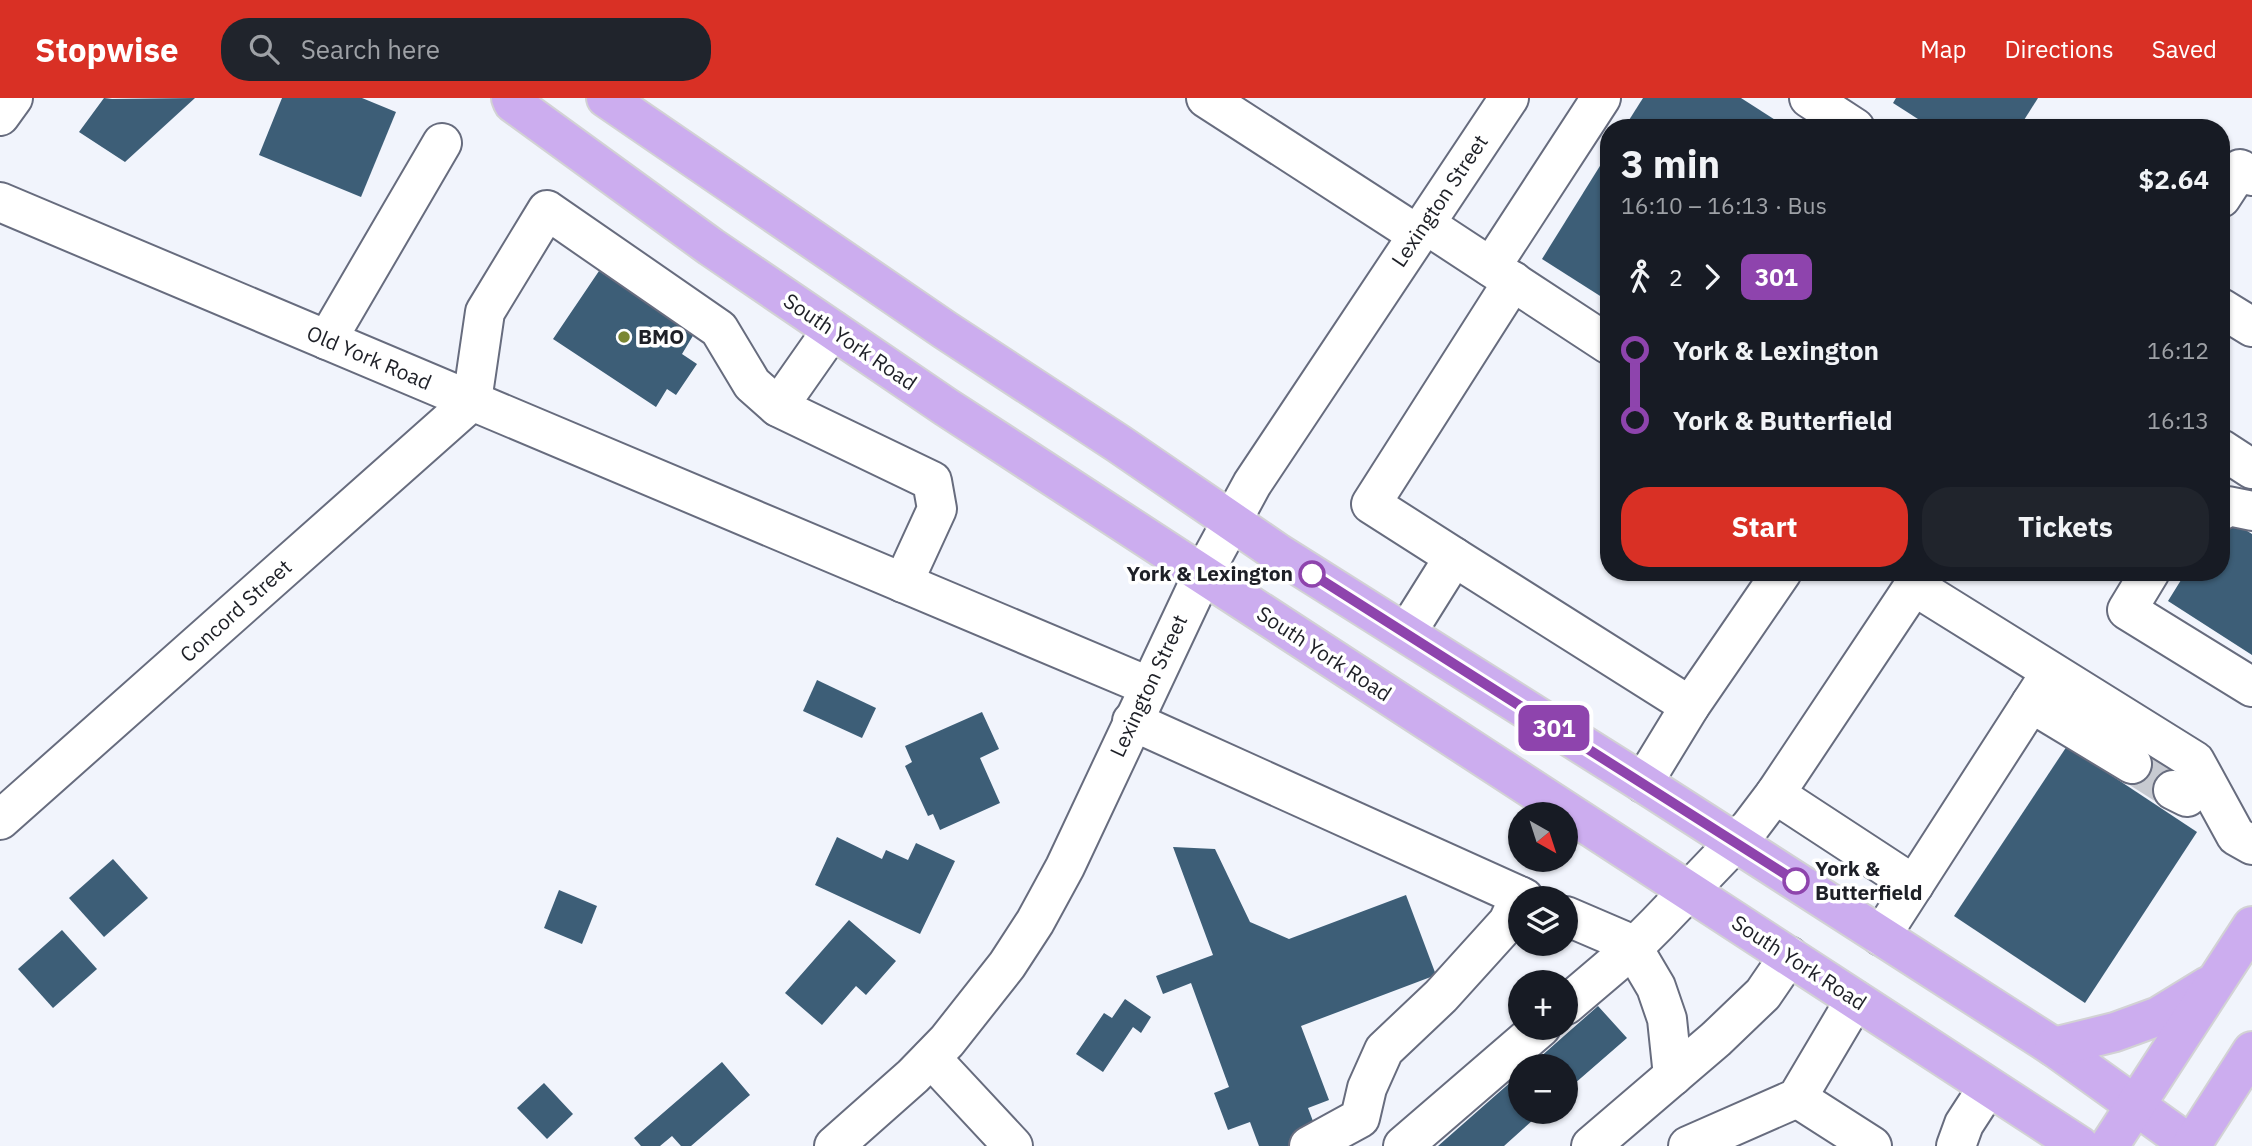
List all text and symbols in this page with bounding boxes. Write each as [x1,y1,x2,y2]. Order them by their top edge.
search box [221,18,711,81]
text: Stopwise [35,28,179,71]
icon: search [245,30,283,68]
text: Search here [301,32,440,66]
text: Map [1920,33,1966,65]
text: Directions [2004,33,2114,65]
text: Saved [2152,33,2217,65]
street label: Lexington Street [1384,129,1494,272]
text: 3 min [1621,139,1720,188]
text: $2.64 [2139,162,2209,196]
text: 16:10 – 16:13 · Bus [1621,190,1827,220]
icon: walk [1621,258,1659,296]
icon: forward [1693,258,1731,296]
text: 301 [1755,261,1798,293]
text: 2 [1669,262,1683,292]
street label: South York Road [778,286,923,396]
street label: Old York Road [303,318,436,396]
place label: BMO [638,322,684,350]
marker: BMO [616,329,632,345]
text: York & Lexington [1673,333,1879,367]
text: 16:12 [2147,335,2209,365]
text: York & Butterfield [1673,403,1893,437]
text: 16:13 [2147,405,2209,435]
button: Start [1621,487,1908,567]
button: Tickets [1922,487,2209,567]
street label: Concord Street [173,553,297,668]
place label: York & Lexington [1127,559,1293,587]
marker: York & Lexington [1299,561,1325,587]
street label: South York Road [1252,599,1397,707]
street label: Lexington Street [1103,610,1193,761]
line badge: 301 [1514,705,1594,751]
text: 301 [1532,712,1576,744]
north arrow [1508,802,1578,872]
map controls [1508,802,1578,1124]
place label: York & Butterfield [1815,854,1922,906]
marker: York & Butterfield [1783,868,1809,894]
button: layers [1508,886,1578,956]
street label: South York Road [1727,908,1872,1016]
button: + [1508,970,1578,1040]
button: − [1508,1054,1578,1124]

